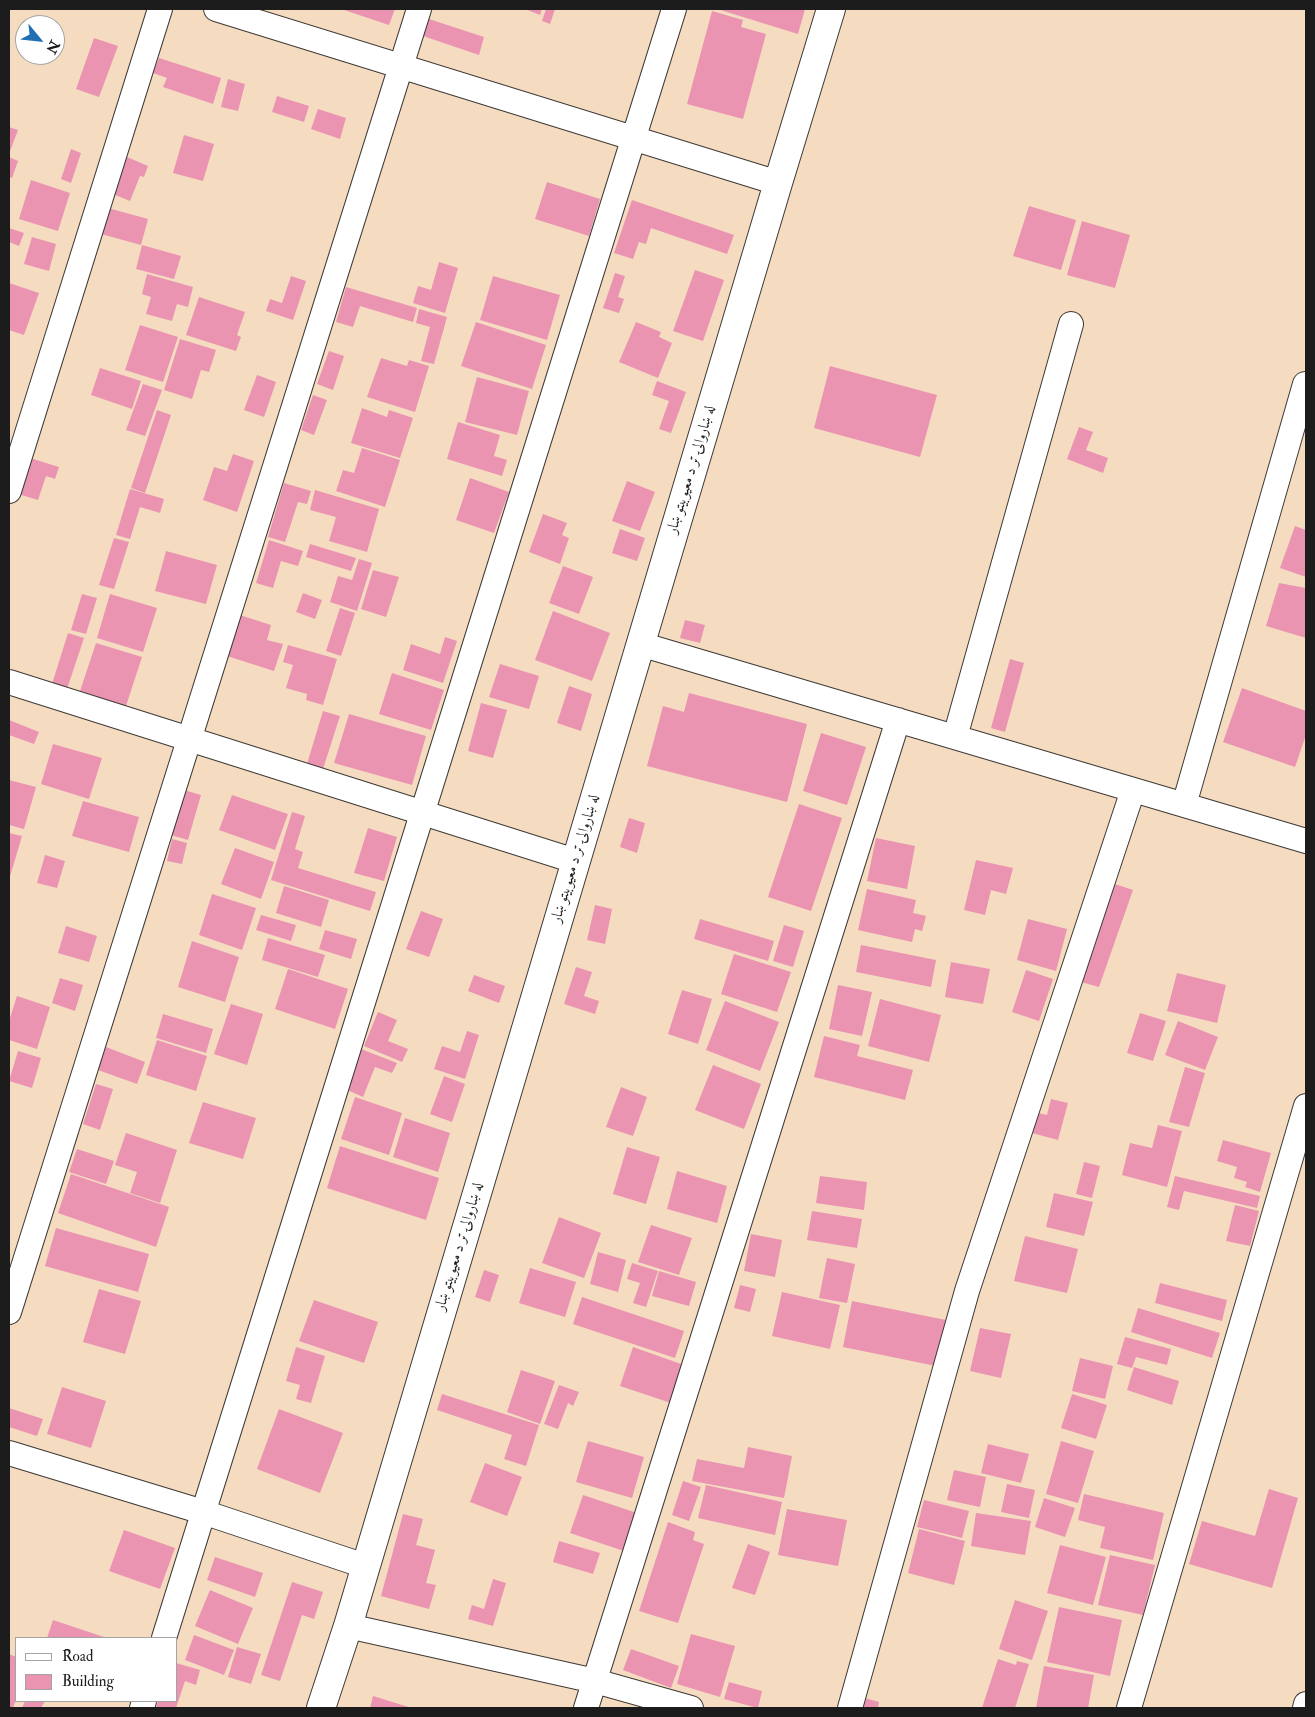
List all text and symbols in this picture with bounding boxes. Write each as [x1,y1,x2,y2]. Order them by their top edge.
north arrow [15,15,65,65]
text: N [42,37,63,56]
street label: له ښاروالۍ تر د معیوبیتو ښار [664,404,720,536]
street label: له ښاروالۍ تر د معیوبیتو ښار [548,793,604,925]
street label: له ښاروالۍ تر د معیوبیتو ښار [432,1181,488,1313]
legend [15,1637,178,1702]
text: Road [62,1647,93,1666]
text: Building [62,1672,114,1691]

